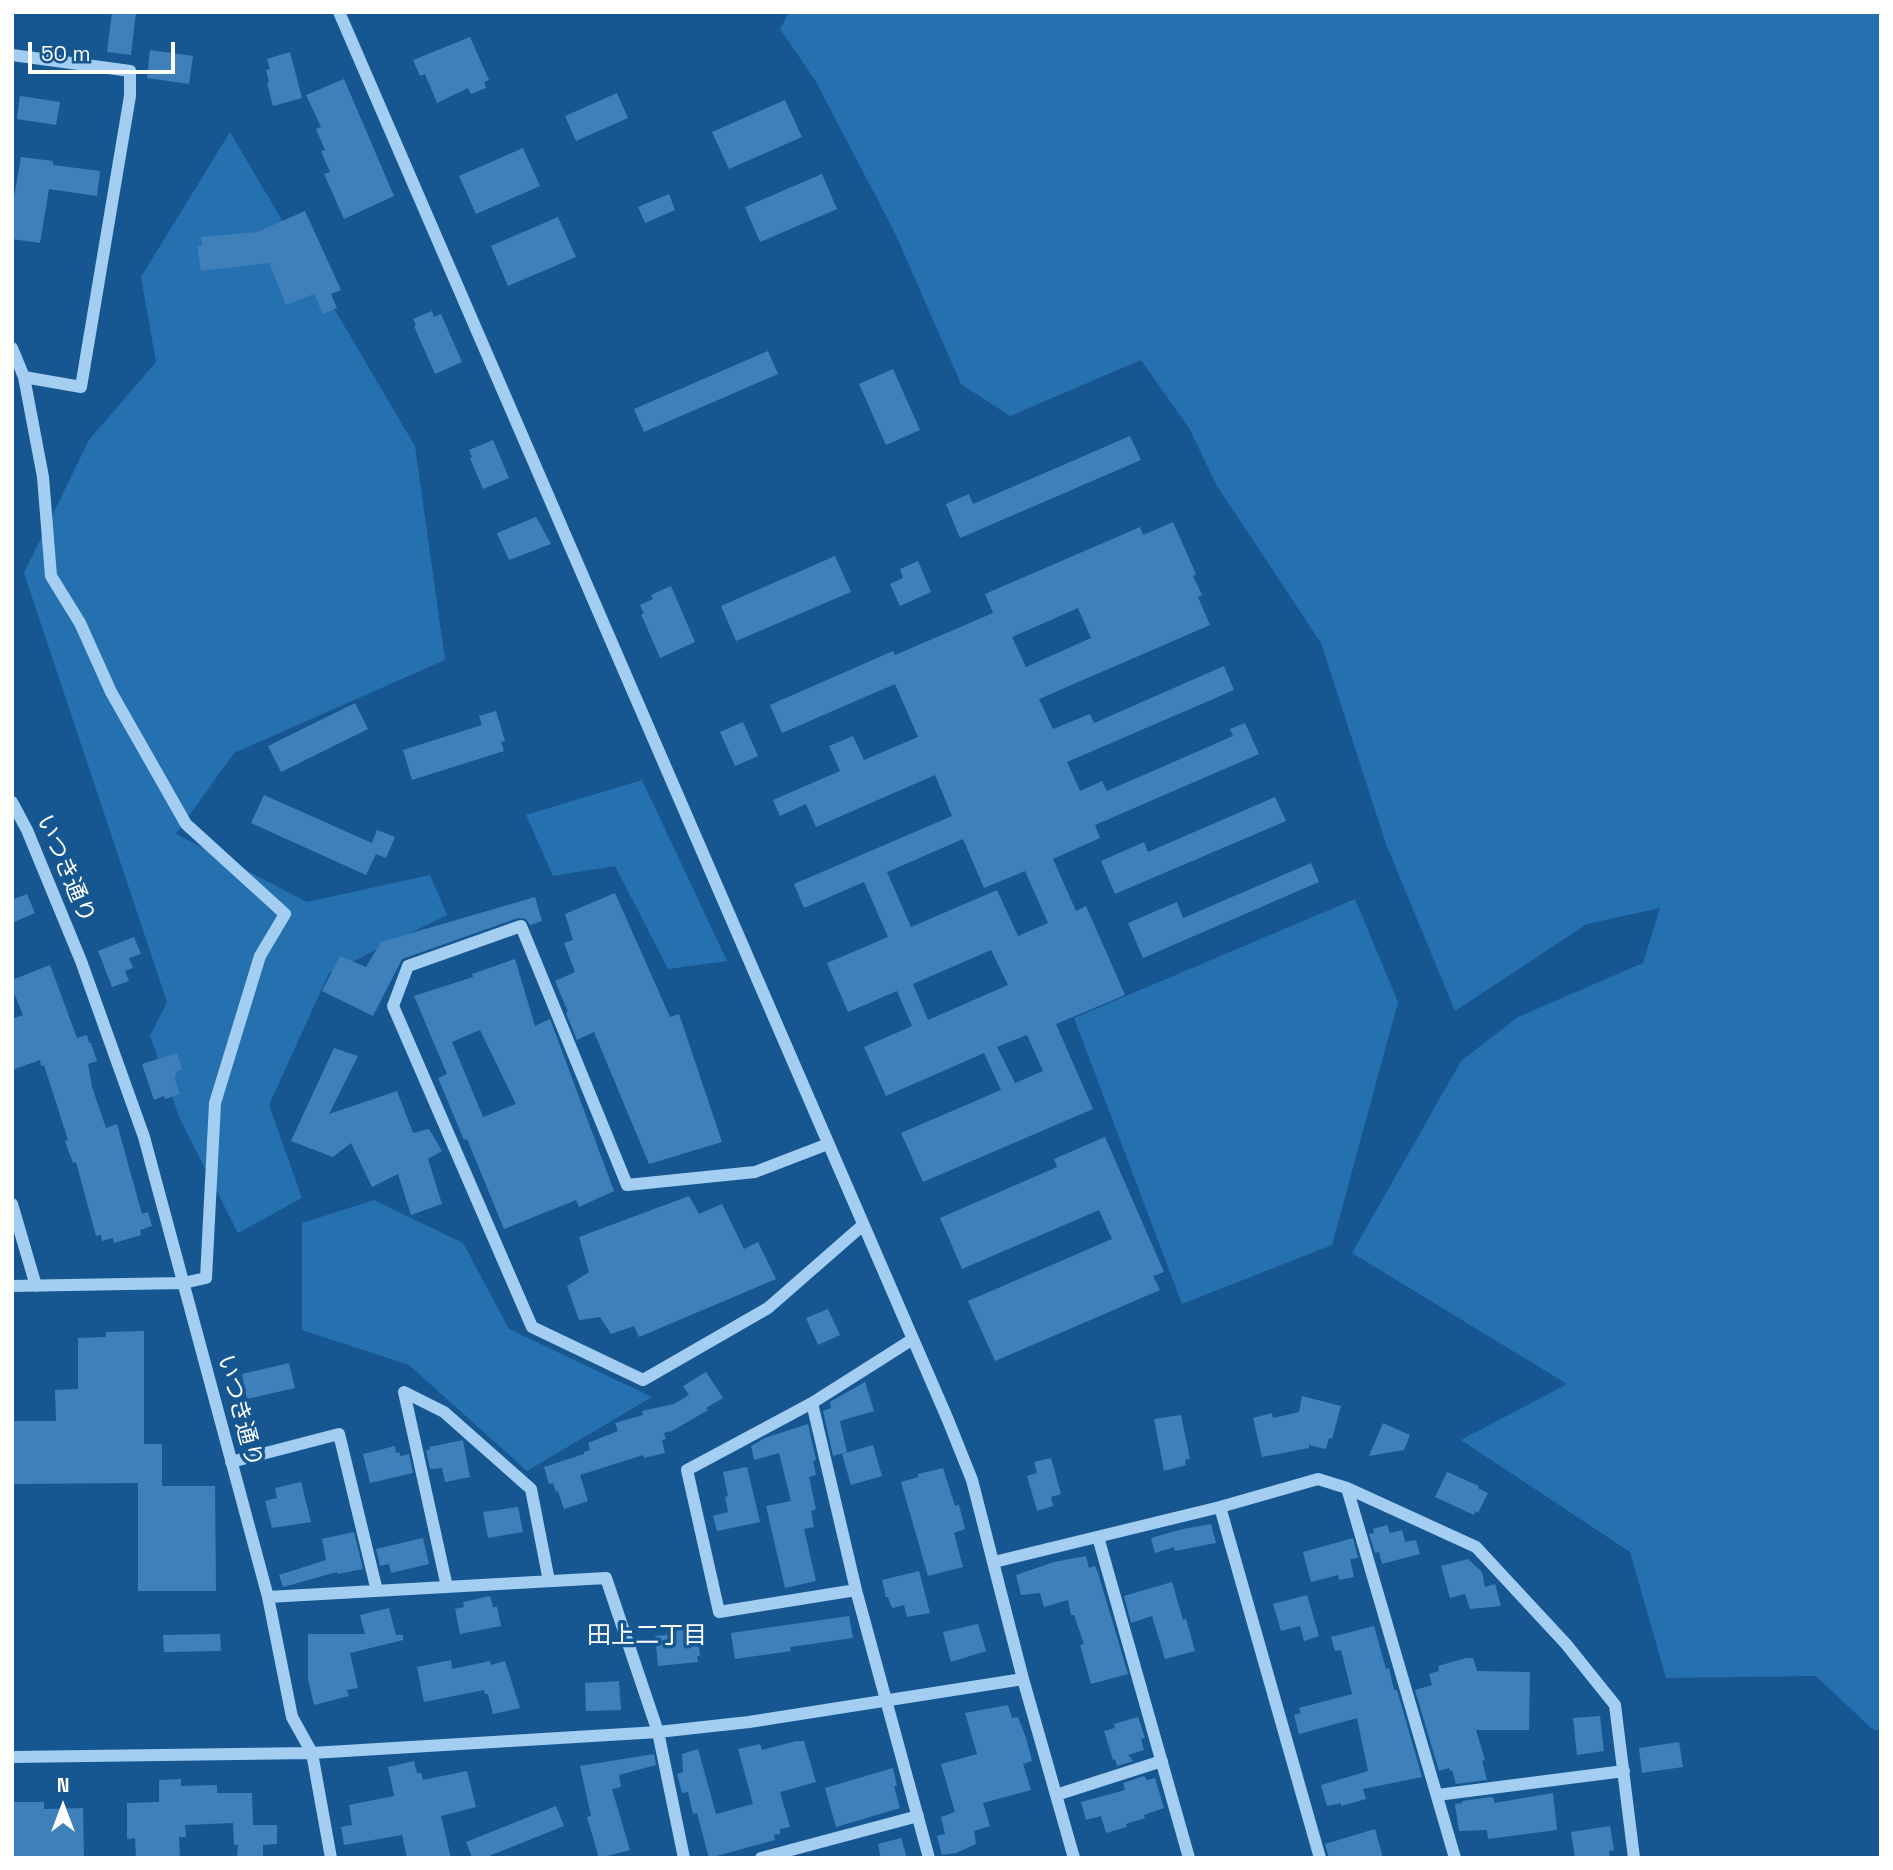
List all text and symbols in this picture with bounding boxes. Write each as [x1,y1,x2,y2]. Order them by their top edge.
scale bar [32,28,178,72]
text: 50 m [41,40,91,67]
street label: いつき通り [30,811,100,927]
street label: いつき通り [211,1352,267,1470]
district label: 田上二丁目 [587,1622,707,1650]
north arrow [28,1772,98,1842]
text: N [57,1773,69,1798]

